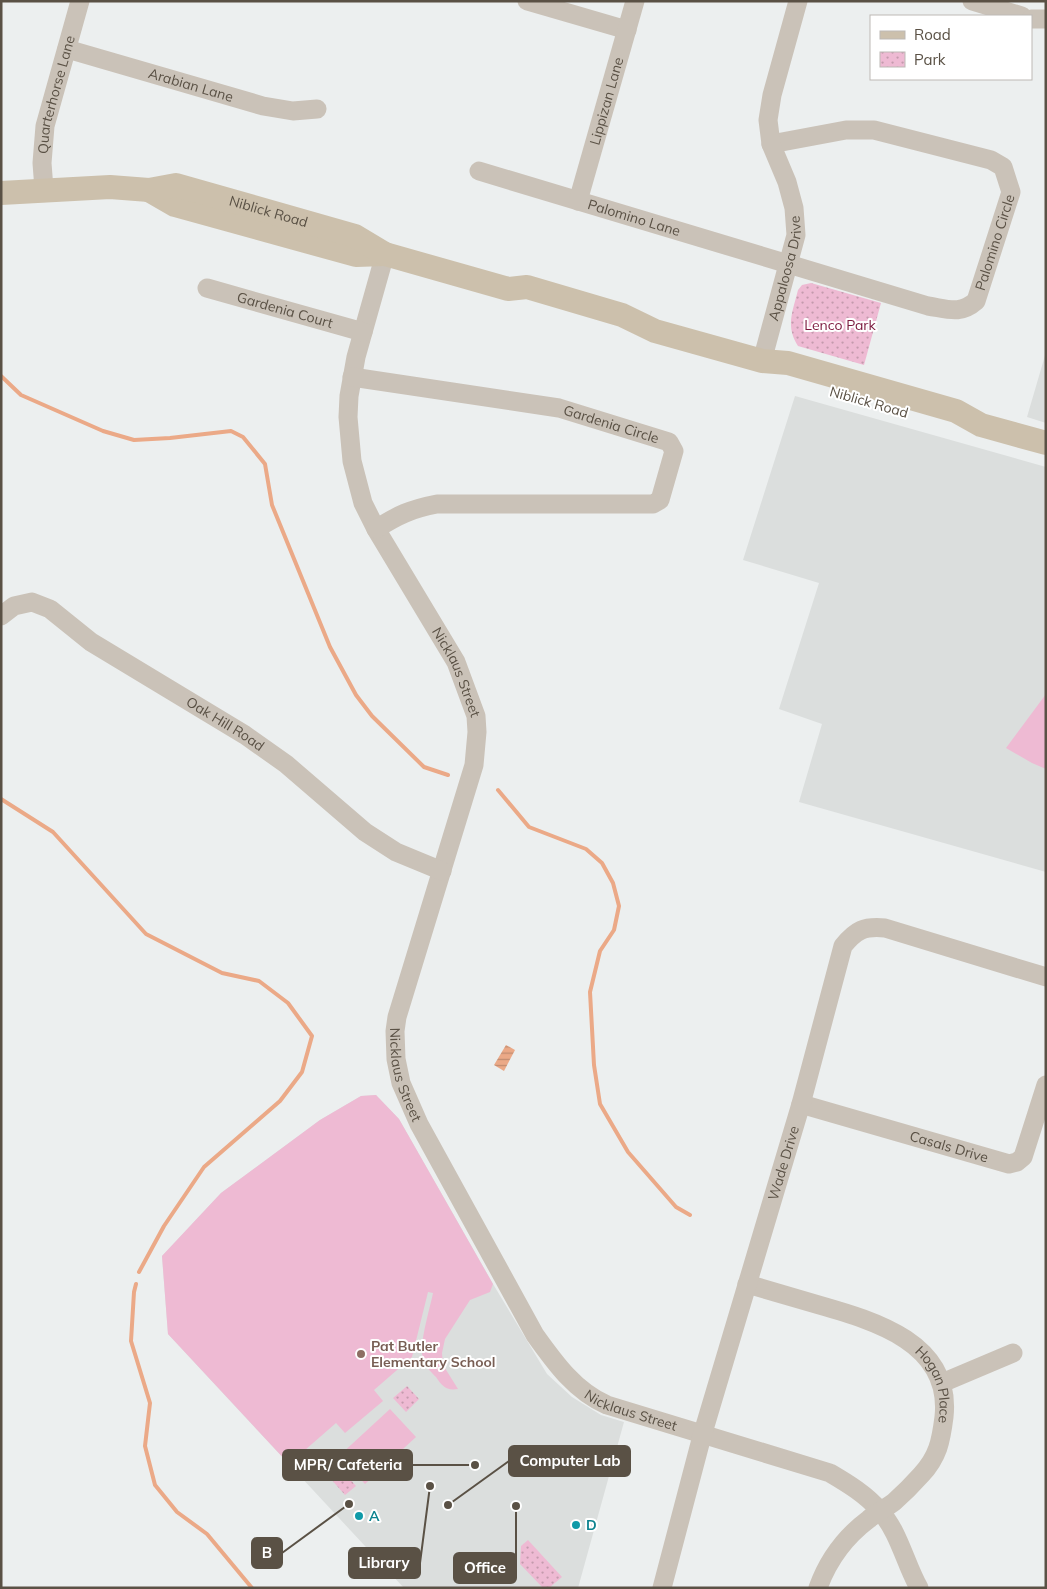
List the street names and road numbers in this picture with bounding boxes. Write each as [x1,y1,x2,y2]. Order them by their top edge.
street label: Quarterhorse Lane [34,33,79,155]
street label: Lippizan Lane [585,55,628,147]
street label: Arabian Lane [146,64,235,106]
street label: Niblick Road [227,192,310,231]
street label: Palomino Circle [971,192,1019,293]
street label: Palomino Lane [586,195,683,240]
street label: Appaloosa Drive [764,215,805,323]
street label: Gardenia Court [235,288,335,332]
street label: Niblick Road [828,382,910,422]
street label: Gardenia Circle [561,401,661,447]
street label: Nicklaus Street [428,624,485,720]
street label: Oak Hill Road [183,693,268,755]
street label: Nicklaus Street [386,1027,426,1124]
street label: Wade Drive [764,1124,803,1202]
street label: Casals Drive [908,1127,990,1167]
street label: Hogan Place [911,1342,954,1424]
street label: Nicklaus Street [581,1385,679,1435]

